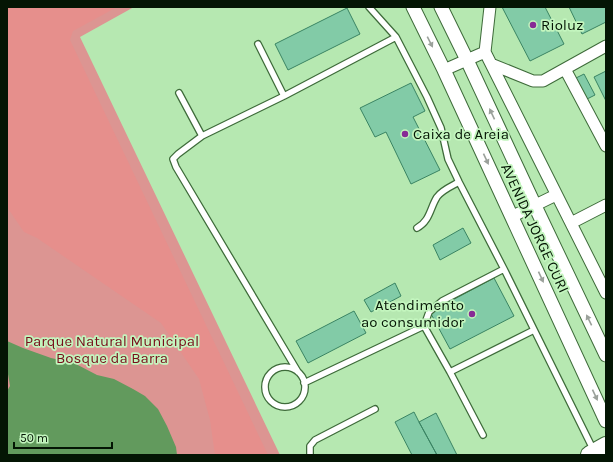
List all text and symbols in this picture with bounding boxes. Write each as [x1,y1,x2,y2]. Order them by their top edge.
place label: Rioluz [541,16,583,34]
marker: Rioluz [528,20,538,30]
one-way arrow [427,36,433,48]
one-way arrow [489,108,495,119]
place label: Caixa de Areia [413,125,509,143]
marker: Caixa de Areia [400,129,410,139]
one-way arrow [483,154,489,165]
street label: AVENIDA JORGE CURI [497,160,573,296]
one-way arrow [538,272,544,284]
place label: Atendimento ao consumidor [361,296,465,331]
marker: Atendimento ao consumidor [467,309,477,319]
one-way arrow [586,314,592,326]
park label: Parque Natural Municipal Bosque da Barra [25,332,199,367]
one-way arrow [592,390,598,401]
scale bar [14,424,112,450]
text: 50 m [20,431,48,445]

